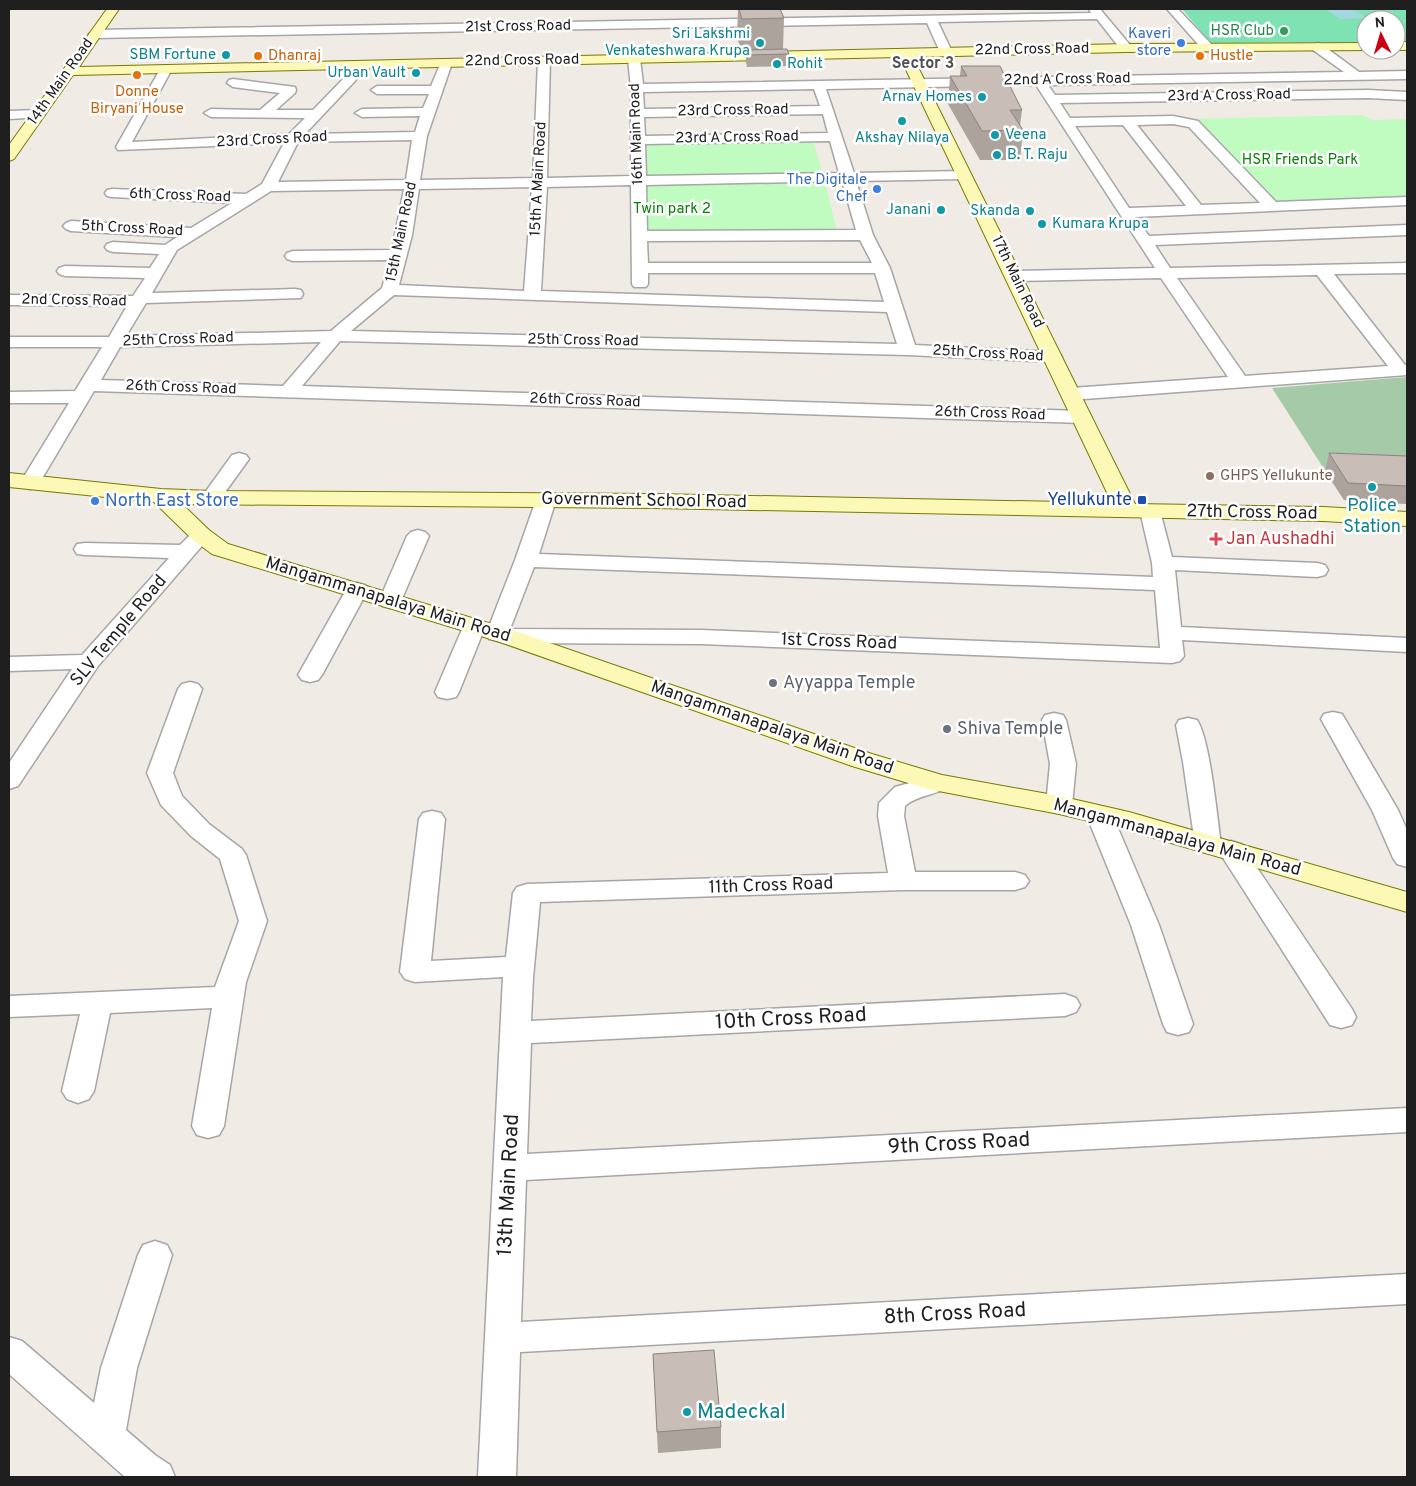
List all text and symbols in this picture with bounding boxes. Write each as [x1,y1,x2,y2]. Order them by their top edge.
north arrow [1356,10,1406,60]
text: N [1374,15,1386,32]
street label: 21st Cross Road [465,17,571,37]
place label: HSR Club [1211,22,1274,41]
place label: Sri Lakshmi Venkateshwara Krupa [605,25,750,61]
place label: Kaveri store [1128,25,1171,61]
marker: HSR Club [1278,25,1290,37]
street label: 14th Main Road [24,35,98,129]
marker: Sri Lakshmi Venkateshwara Krupa [754,37,766,49]
marker: Kaveri store [1175,37,1187,49]
street label: 22nd Cross Road [974,40,1090,60]
place label: SBM Fortune [129,46,216,65]
place label: Dhanraj [268,47,321,66]
place label: Hustle [1210,47,1253,66]
marker: SBM Fortune [220,49,232,61]
marker: Dhanraj [252,50,264,62]
marker: Hustle [1194,50,1206,62]
street label: 22nd Cross Road [464,51,580,71]
district label: Sector 3 [892,54,954,74]
place label: Rohit [787,55,823,74]
marker: Rohit [771,58,783,70]
place label: Urban Vault [327,64,406,83]
marker: Urban Vault [410,67,422,79]
marker: Donne Biryani House [131,69,143,81]
street label: 22nd A Cross Road [1003,69,1131,91]
place label: Donne Biryani House [90,83,184,119]
street label: 16th Main Road [626,83,648,185]
street label: 23rd A Cross Road [1167,85,1291,107]
place label: Arnav Homes [882,88,972,107]
marker: Arnav Homes [976,91,988,103]
street label: 23rd Cross Road [677,101,789,121]
marker: Akshay Nilaya [896,115,908,127]
street label: 15th A Main Road [527,121,551,237]
place label: Veena [1005,126,1046,145]
street label: 23rd A Cross Road [675,127,799,149]
street label: 23rd Cross Road [216,128,328,152]
place label: Akshay Nilaya [855,129,949,148]
marker: Veena [989,129,1001,141]
place label: B. T. Raju [1007,146,1068,165]
marker: B. T. Raju [991,149,1003,161]
park label: HSR Friends Park [1242,151,1358,170]
place label: The Digitale Chef [786,171,867,207]
street label: 15th Main Road [382,180,422,284]
marker: The Digitale Chef [871,183,883,195]
street label: 6th Cross Road [129,185,231,207]
park label: Twin park 2 [633,200,711,219]
place label: Janani [886,201,931,220]
place label: Skanda [970,202,1020,221]
marker: Janani [935,204,947,216]
marker: Skanda [1024,205,1036,217]
place label: Kumara Krupa [1052,215,1149,234]
street label: 5th Cross Road [80,217,184,241]
marker: Kumara Krupa [1036,218,1048,230]
street label: 17th Main Road [986,233,1048,331]
street label: 2nd Cross Road [21,291,127,311]
street label: 25th Cross Road [122,329,234,351]
street label: 25th Cross Road [527,331,639,351]
street label: 25th Cross Road [932,342,1044,366]
street label: 26th Cross Road [125,377,237,399]
street label: 26th Cross Road [529,390,641,412]
street label: 26th Cross Road [934,403,1046,425]
place label: GHPS Yellukunte [1220,467,1332,486]
marker: GHPS Yellukunte [1204,470,1216,482]
marker: Police Station [1366,481,1378,493]
street label: Government School Road [541,488,747,514]
place label: Yellukunte [1047,489,1132,512]
place label: North East Store [105,490,239,513]
marker: Yellukunte [1136,494,1148,506]
marker: North East Store [89,495,101,507]
place label: Police Station [1343,495,1401,539]
street label: 27th Cross Road [1186,500,1318,526]
place label: Jan Aushadhi [1226,528,1335,551]
marker: Jan Aushadhi [1210,533,1222,545]
street label: Mangammanapalaya Main Road [263,552,513,648]
street label: SLV Temple Road [66,571,172,691]
street label: 1st Cross Road [780,628,898,656]
place label: Ayyappa Temple [783,672,915,695]
street label: Mangammanapalaya Main Road [648,676,896,780]
marker: Ayyappa Temple [767,677,779,689]
place label: Shiva Temple [957,718,1063,741]
marker: Shiva Temple [941,723,953,735]
street label: Mangammanapalaya Main Road [1051,794,1303,882]
street label: 11th Cross Road [708,872,834,900]
street label: 10th Cross Road [715,1002,867,1036]
street label: 13th Main Road [492,1113,526,1257]
street label: 9th Cross Road [887,1127,1031,1161]
street label: 8th Cross Road [883,1297,1027,1331]
place label: Madeckal [697,1399,786,1426]
marker: Madeckal [681,1406,693,1418]

